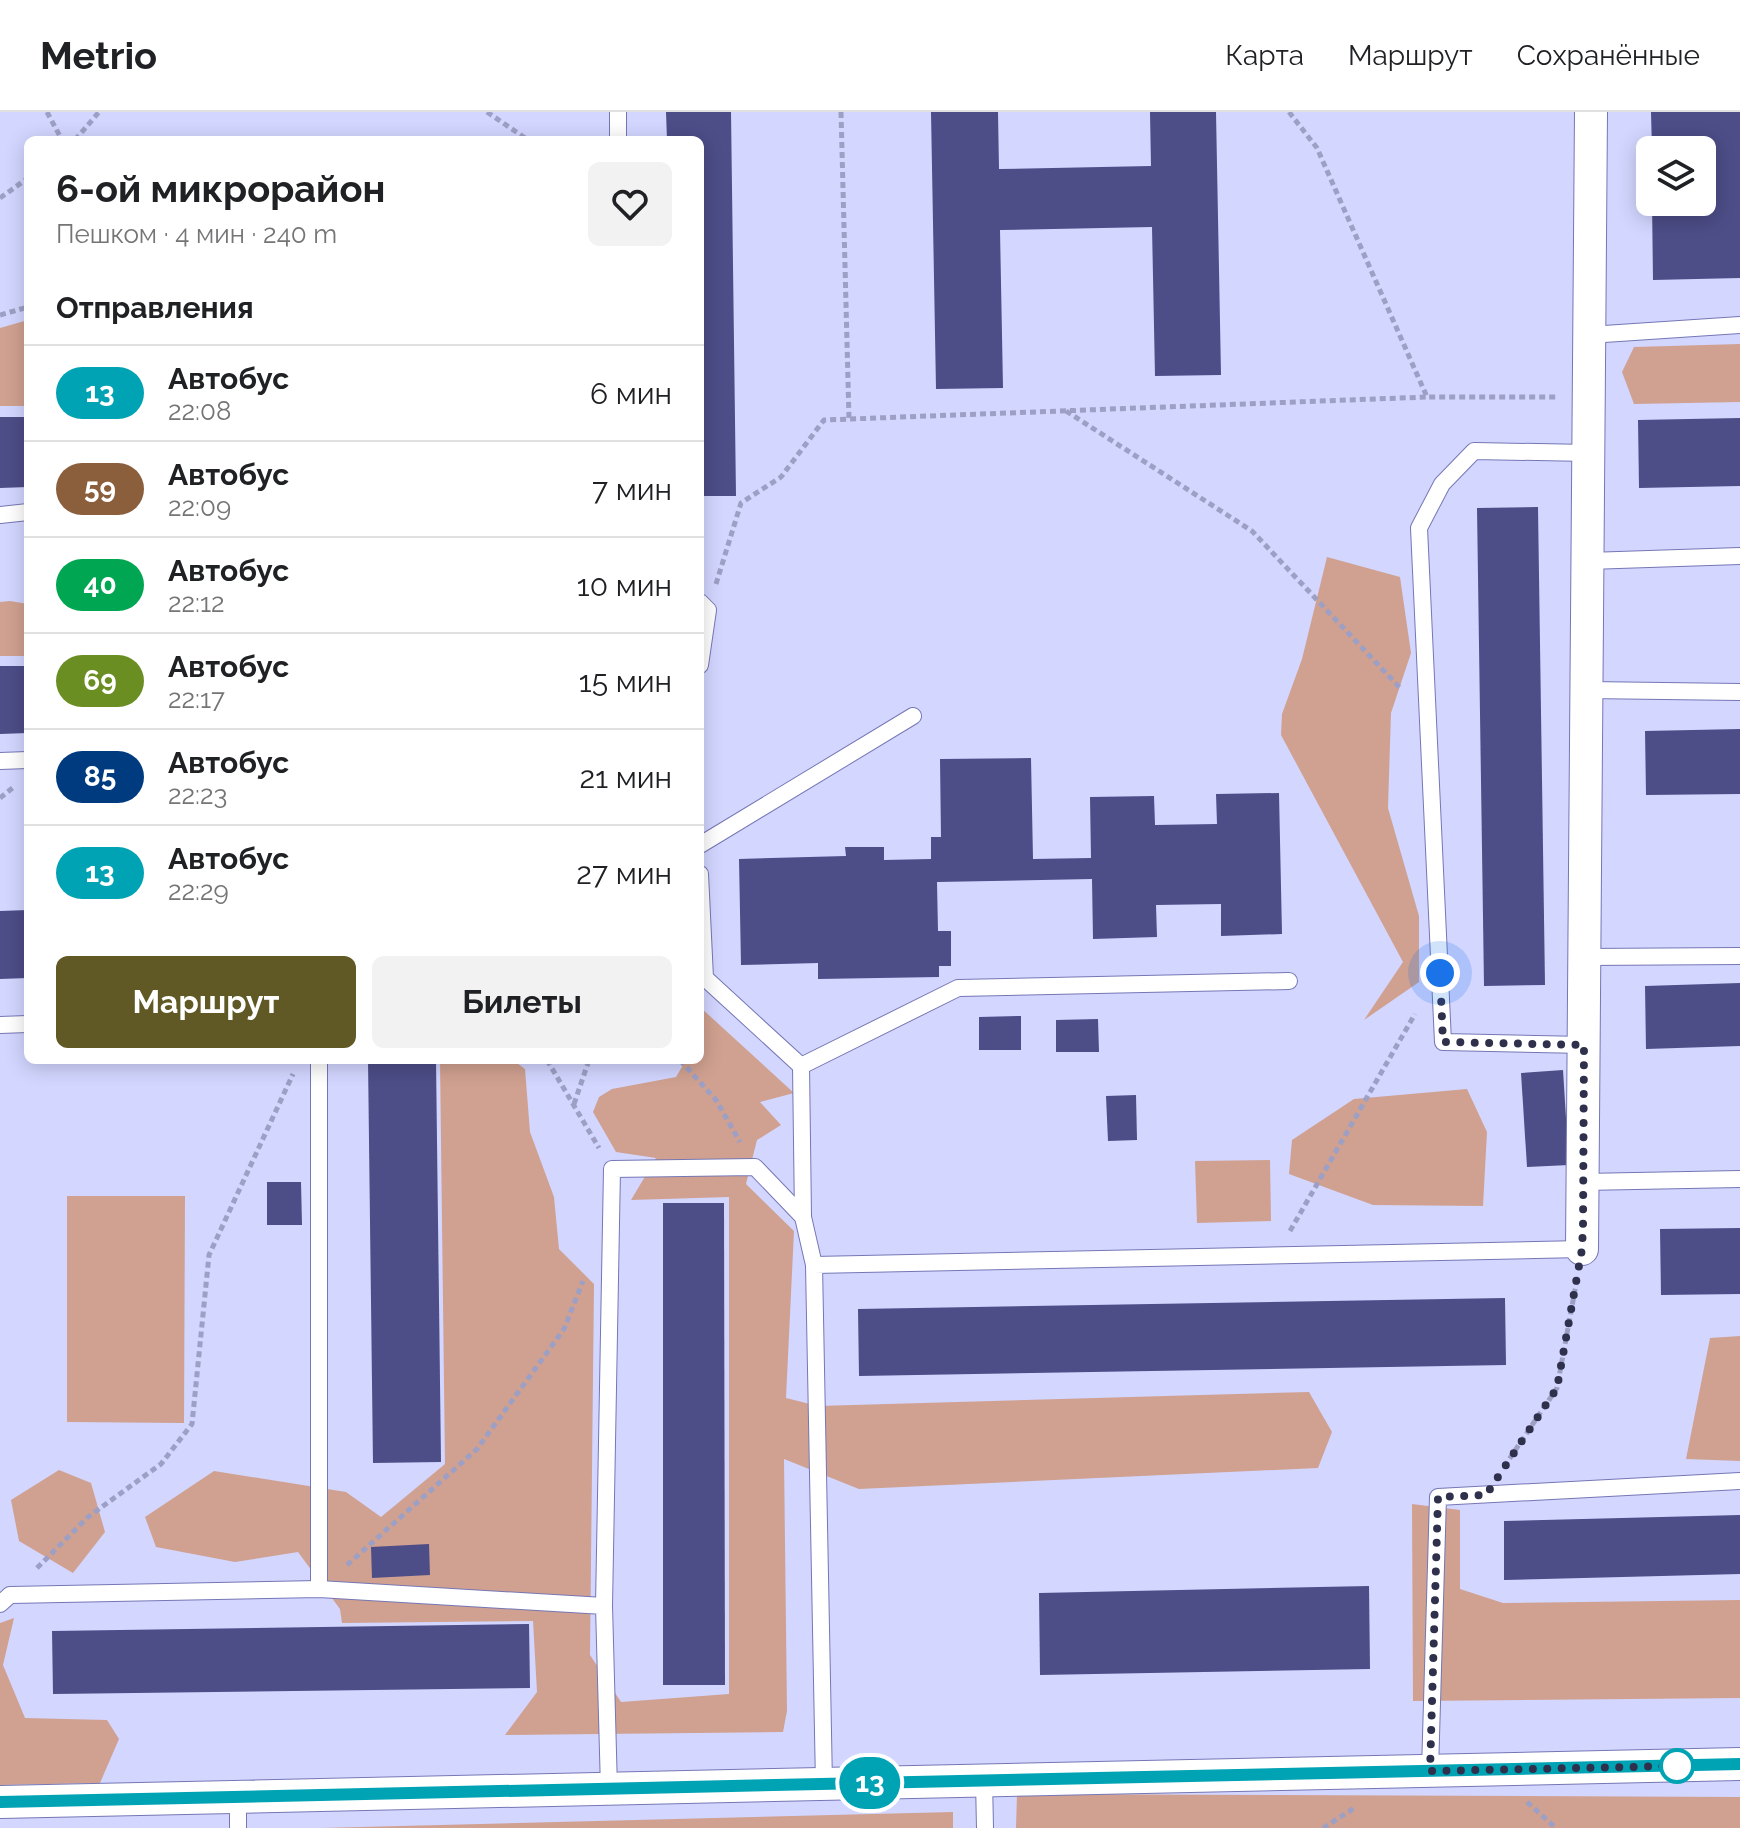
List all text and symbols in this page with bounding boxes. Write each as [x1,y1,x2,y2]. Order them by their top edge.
text: Metrio [40,33,157,78]
text: Карта [1225,39,1304,72]
text: Маршрут [1348,39,1473,72]
text: Сохранённые [1517,39,1700,72]
map controls [1636,136,1716,216]
button: layers [1636,136,1716,216]
button: heart [588,162,672,246]
text: 6-ой микрорайон [56,166,385,211]
text: Пешком · 4 мин · 240 m [56,219,337,249]
text: Отправления [56,290,254,325]
text: Автобус [168,361,289,396]
text: 13 [85,376,115,409]
text: 6 мин [590,376,672,411]
text: 22:08 [168,396,231,426]
text: Автобус [168,457,289,492]
text: 59 [84,472,116,505]
text: 7 мин [592,472,672,507]
text: 22:09 [168,492,231,522]
text: Автобус [168,553,289,588]
text: 40 [83,568,117,601]
text: 10 мин [577,568,672,603]
text: 22:12 [168,588,225,618]
text: Автобус [168,649,289,684]
text: 69 [83,664,117,697]
text: 15 мин [579,664,672,699]
text: 22:17 [168,684,225,714]
text: Автобус [168,745,289,780]
text: 85 [84,760,116,793]
text: 21 мин [580,760,672,795]
text: 22:23 [168,780,227,810]
text: Автобус [168,841,289,876]
text: 13 [85,856,115,889]
text: 27 мин [576,856,672,891]
text: 22:29 [168,876,229,906]
your location [1420,953,1460,993]
button: Маршрут [56,956,356,1048]
button: Билеты [372,956,672,1048]
unlabelled marker [1660,1749,1694,1783]
line badge: 13 [834,1757,906,1809]
text: 13 [855,1766,885,1799]

